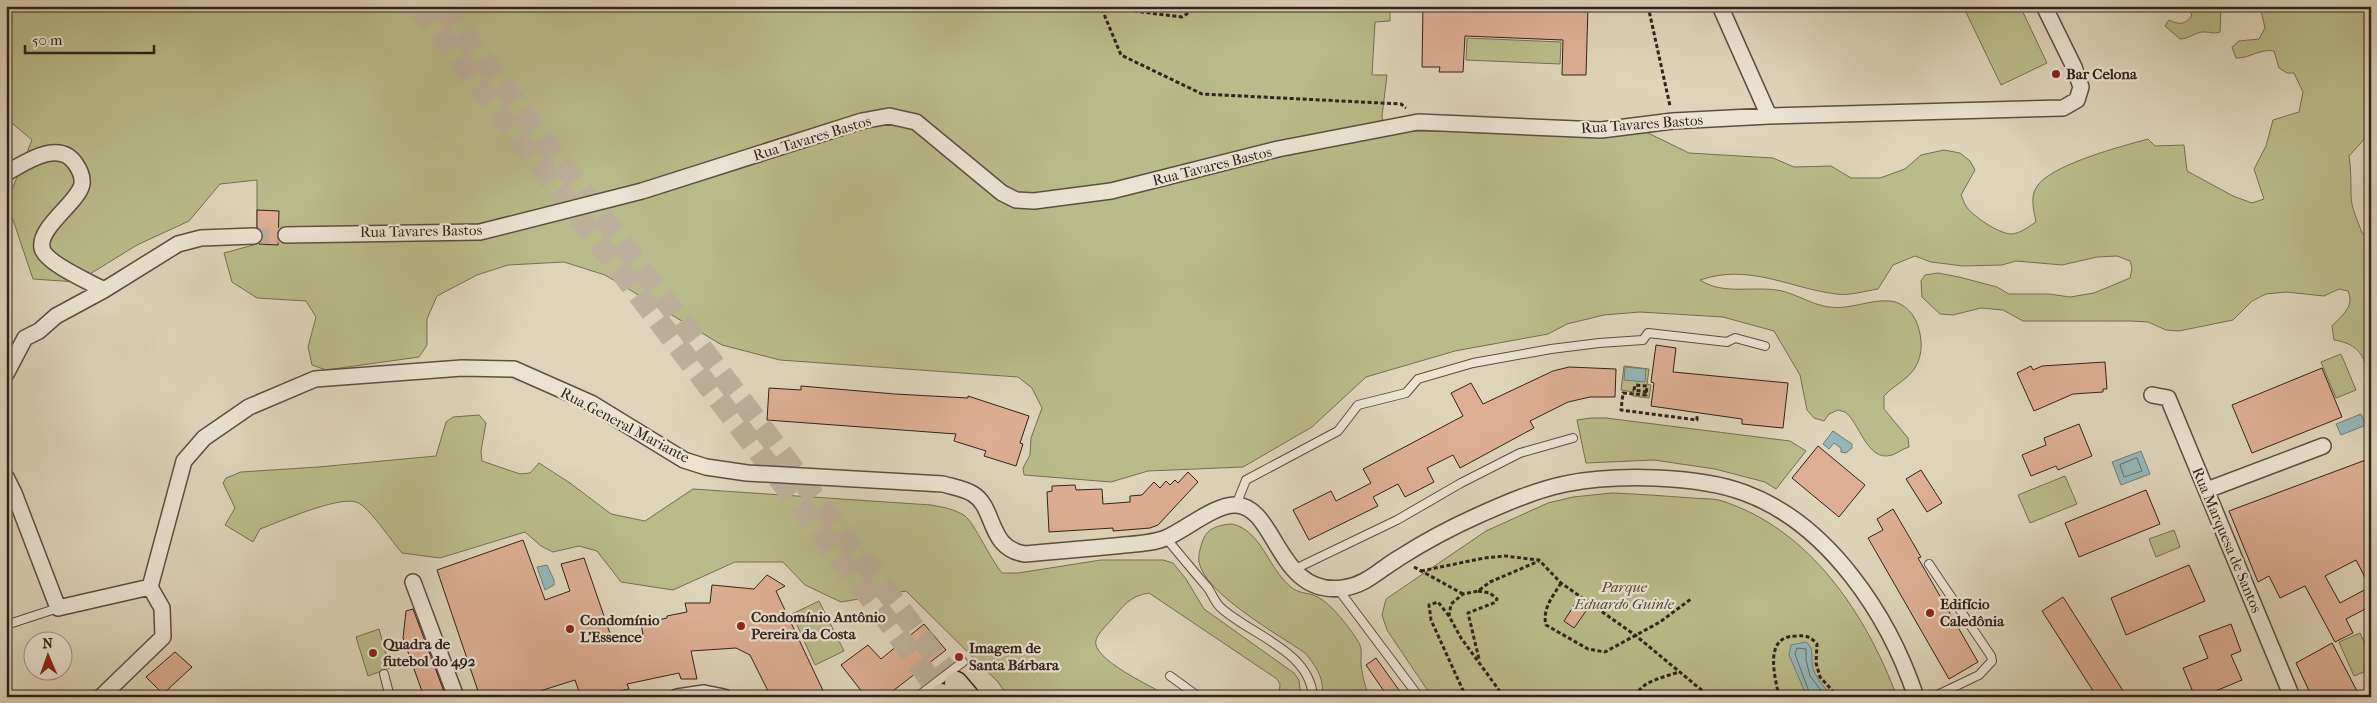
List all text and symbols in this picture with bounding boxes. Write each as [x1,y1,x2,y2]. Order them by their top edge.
scale bar [25,22,154,54]
text: 50 m [32,31,63,49]
place label: Bar Celona [2066,65,2138,83]
marker: Bar Celona [2050,68,2062,80]
street label: Rua Tavares Bastos [751,111,874,164]
street label: Rua Tavares Bastos [1580,111,1704,137]
street label: Rua Tavares Bastos [1150,142,1274,190]
street label: Rua Tavares Bastos [360,221,483,241]
street label: Rua General Mariante [557,383,693,467]
street label: Rua Marquesa de Santos [2188,465,2266,616]
park label: Parque Eduardo Guinle [1573,578,1675,613]
place label: Edifício Caledônia [1940,595,2005,630]
marker: Edifício Caledônia [1924,607,1936,619]
place label: Condomínio Antônio Pereira da Costa [751,608,886,643]
place label: Condomínio L'Essence [580,611,660,646]
marker: Condomínio Antônio Pereira da Costa [735,620,747,632]
marker: Condomínio L'Essence [564,623,576,635]
north arrow [22,630,72,680]
text: N [42,635,54,652]
place label: Quadra de futebol do 492 [382,635,476,670]
place label: Imagem de Santa Bárbara [969,639,1060,674]
marker: Quadra de futebol do 492 [367,647,379,659]
marker: Imagem de Santa Bárbara [953,651,965,663]

